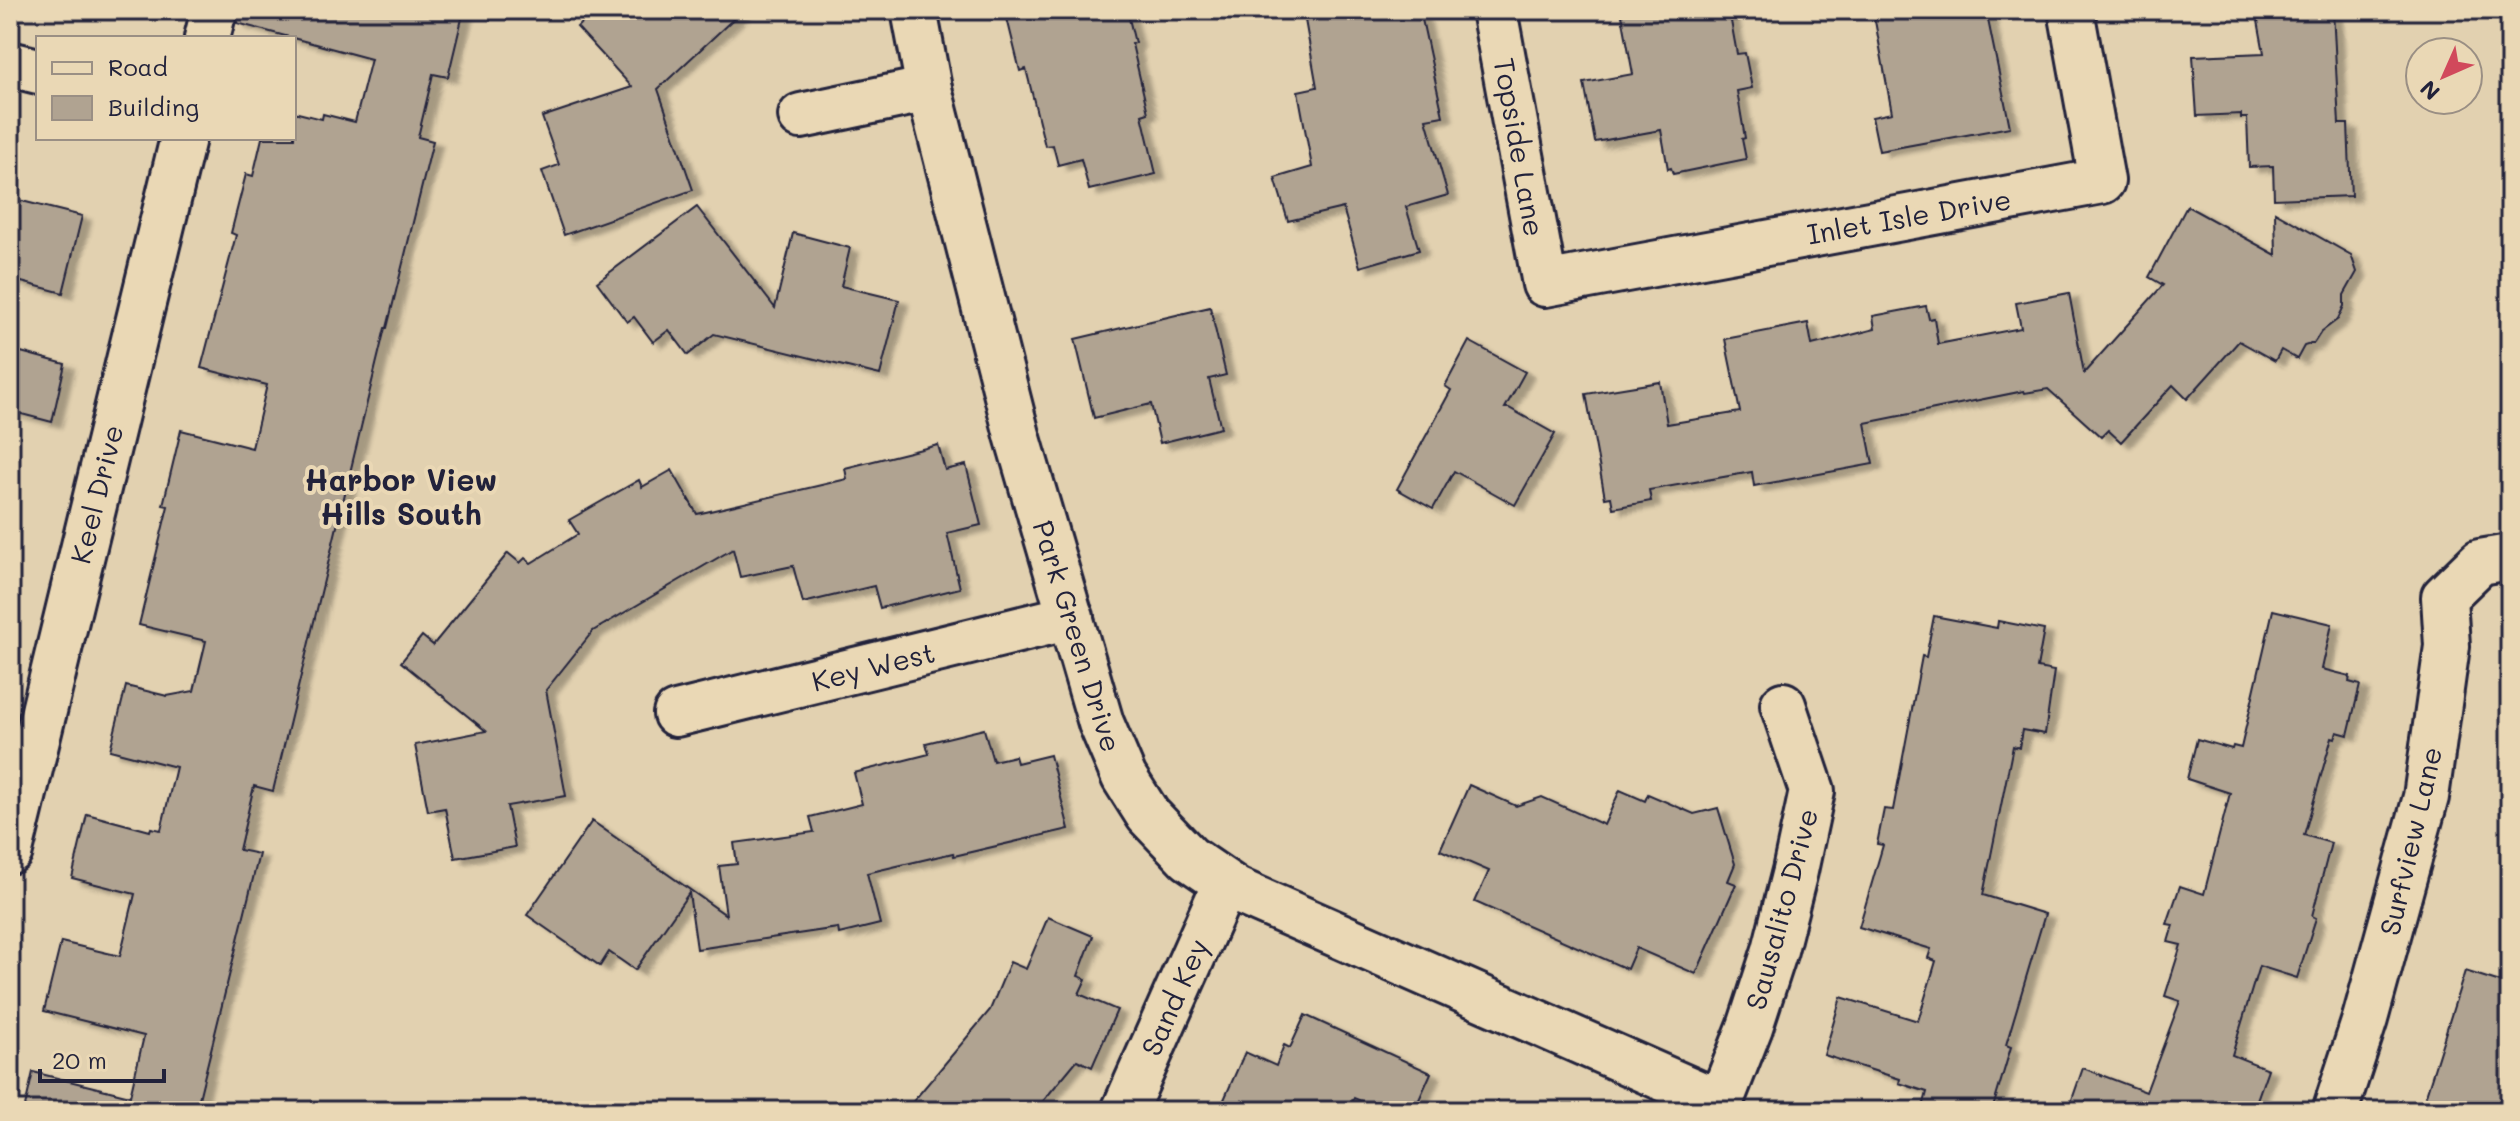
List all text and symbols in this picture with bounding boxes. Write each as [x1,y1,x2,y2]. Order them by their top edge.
legend [36,36,296,140]
north arrow [2404,36,2484,116]
text: Road [108,51,168,82]
street label: Topside Lane [1487,55,1553,239]
text: N [2413,74,2446,107]
text: Building [108,91,199,122]
street label: Inlet Isle Drive [1804,180,2014,252]
street label: Keel Drive [61,421,131,567]
district label: Harbor View Hills South [305,459,497,533]
street label: Park Green Drive [1026,516,1130,756]
street label: Key West [808,633,938,699]
street label: Surfview Lane [2371,743,2449,939]
street label: Sausalito Drive [1737,804,1825,1014]
street label: Sand Key [1132,933,1216,1061]
scale bar [40,1033,164,1083]
text: 20 m [52,1044,107,1075]

